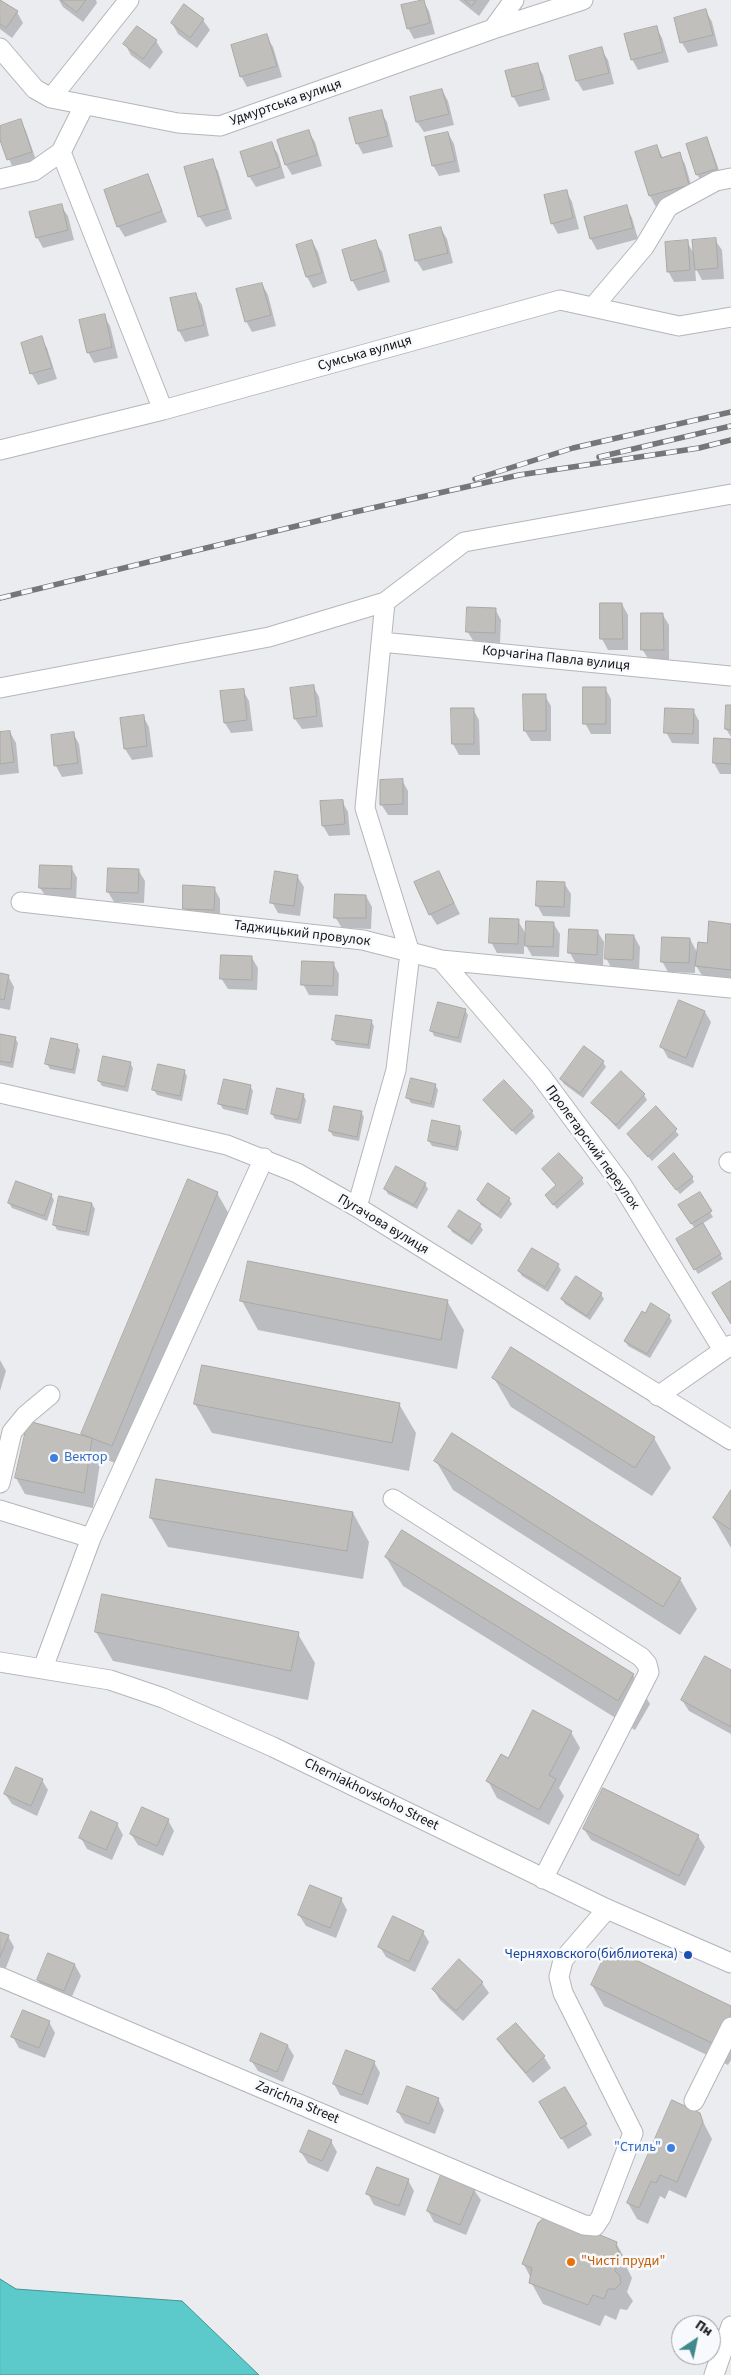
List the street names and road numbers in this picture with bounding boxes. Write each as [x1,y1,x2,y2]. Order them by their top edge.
street label: Удмуртська вулиця [228,76,344,130]
street label: Сумська вулиця [316,333,414,375]
street label: Корчагіна Павла вулиця [481,643,631,675]
street label: Таджицький провулок [233,917,371,951]
street label: Пролетарский переулок [541,1083,643,1213]
street label: Пугачова вулиця [334,1191,432,1259]
street label: Cherniakhovskoho Street [301,1755,441,1835]
street label: Zarichna Street [253,2078,341,2128]

